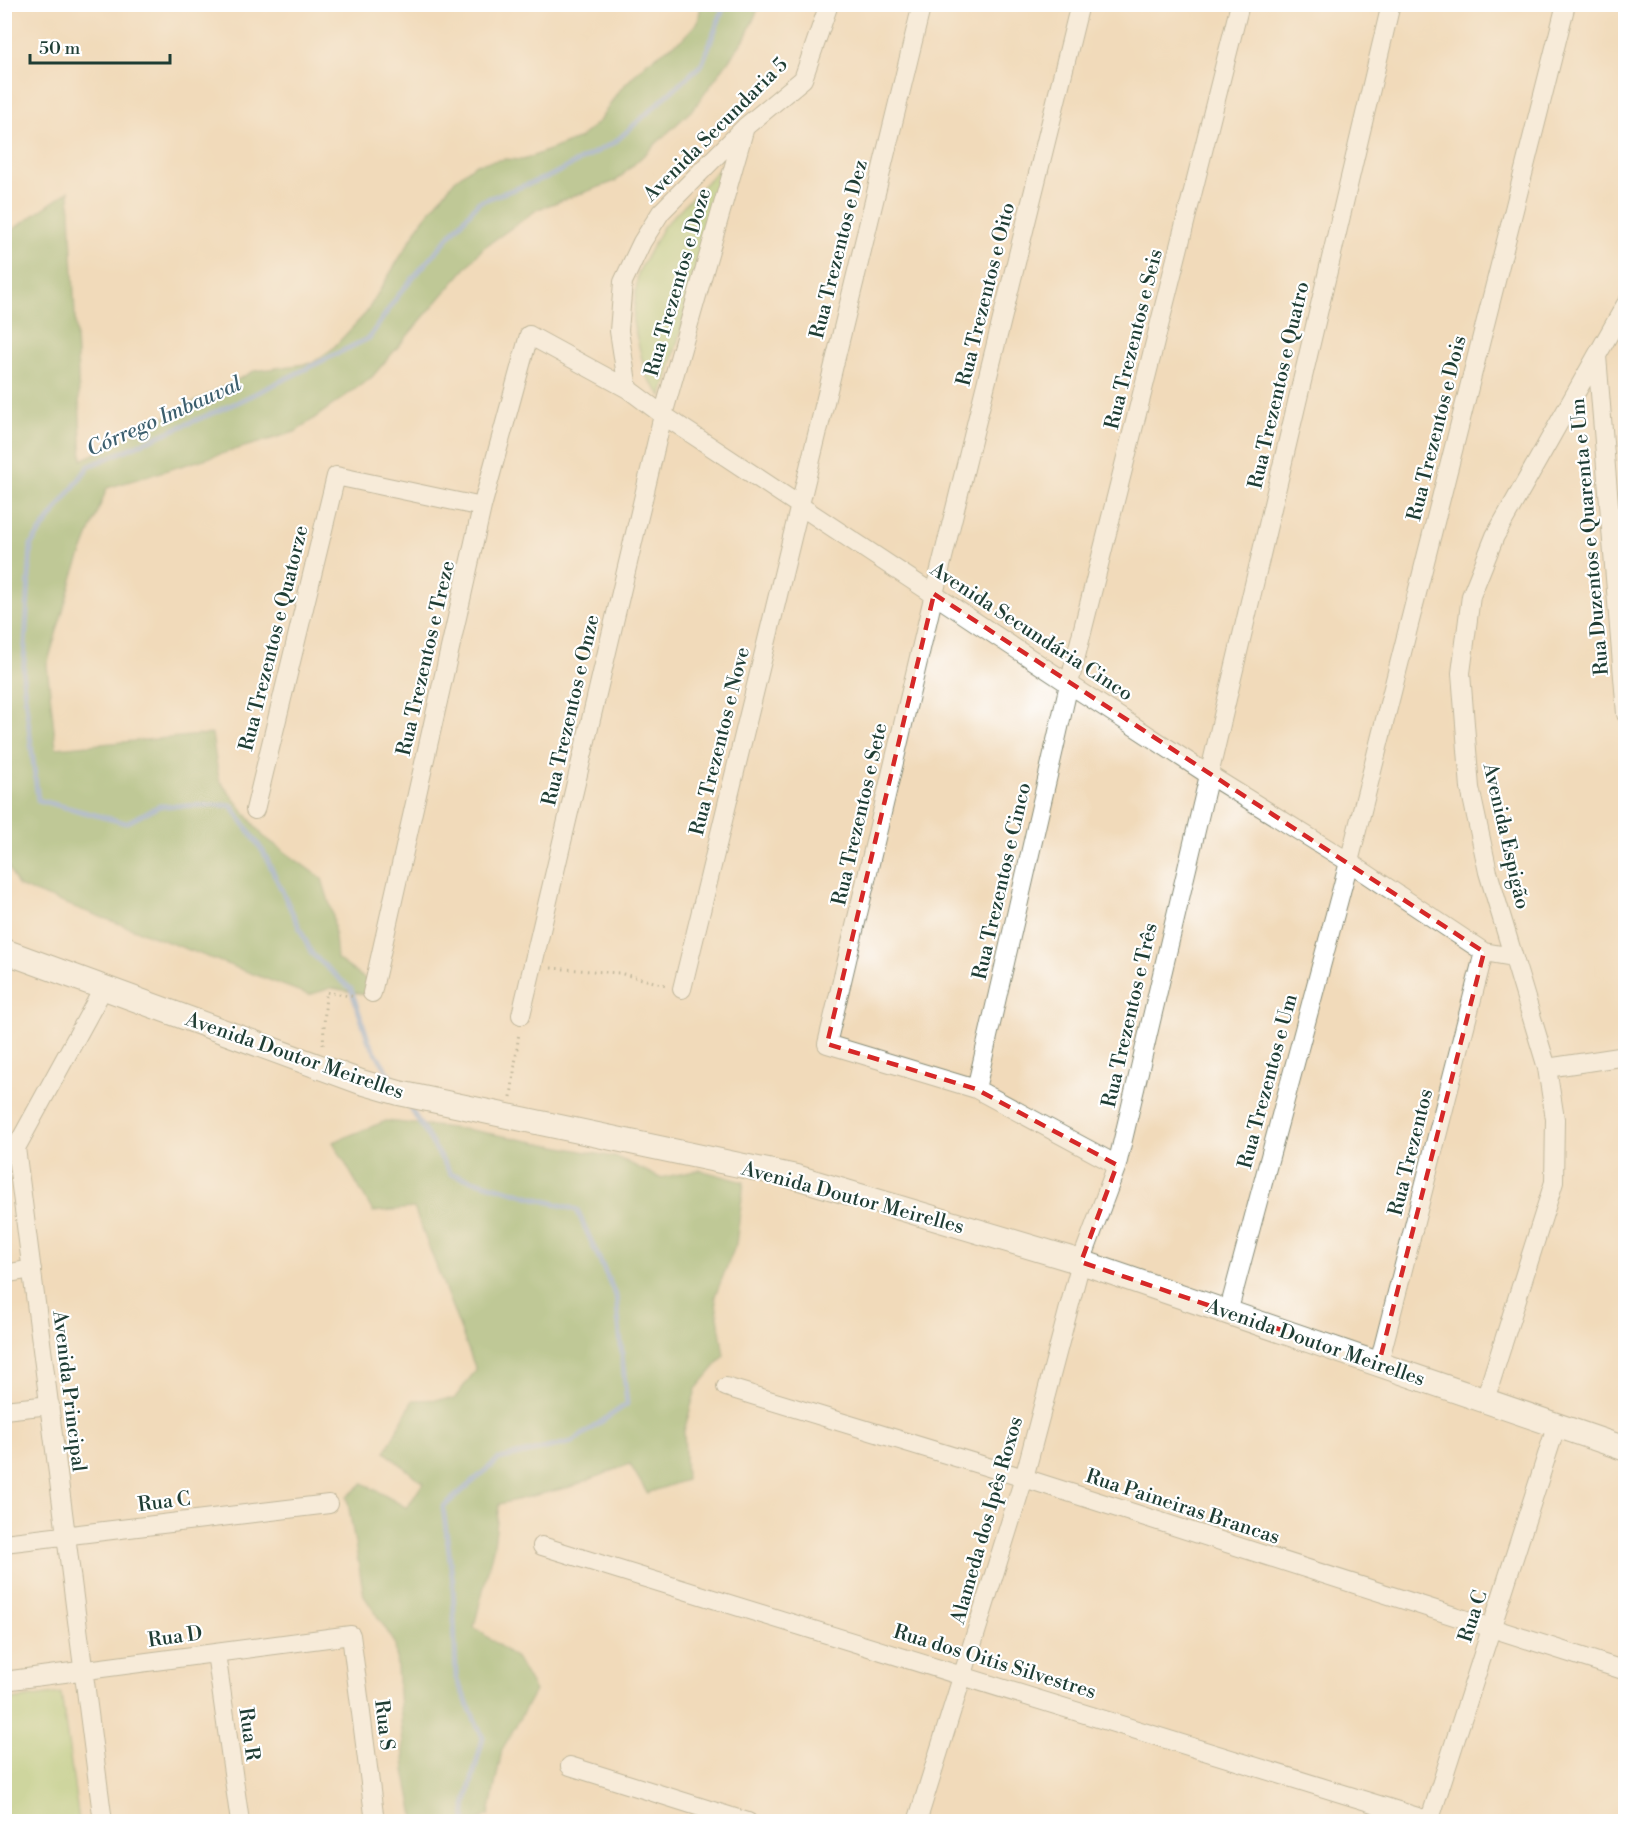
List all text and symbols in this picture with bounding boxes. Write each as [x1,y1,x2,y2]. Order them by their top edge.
scale bar [30,27,170,65]
text: 50 m [39,37,81,60]
street label: Avenida Secundaria 5 [638,53,793,208]
street label: Rua Trezentos e Dez [805,157,874,341]
street label: Rua Trezentos e Doze [640,185,717,379]
street label: Rua Trezentos e Oito [952,200,1021,389]
street label: Rua Trezentos e Seis [1100,247,1169,432]
street label: Rua Trezentos e Quatro [1243,279,1315,491]
street label: Rua Trezentos e Dois [1402,333,1473,524]
water label: Córrego Imbauval [83,371,246,463]
street label: Rua Duzentos e Quarenta e Um [1566,397,1615,677]
street label: Rua Trezentos e Quatorze [234,523,315,754]
street label: Avenida Secundária Cinco [924,557,1137,707]
street label: Rua Trezentos e Treze [392,558,461,758]
street label: Rua Trezentos e Onze [537,612,606,808]
street label: Rua Trezentos e Nove [685,645,756,838]
street label: Rua Trezentos e Sete [827,721,894,908]
street label: Avenida Espigão [1476,760,1534,912]
street label: Rua Trezentos e Cinco [968,780,1037,982]
street label: Rua Trezentos e Três [1097,921,1164,1110]
street label: Rua Trezentos e Um [1233,991,1304,1171]
street label: Avenida Doutor Meirelles [181,1007,407,1106]
street label: Rua Trezentos [1384,1086,1439,1218]
street label: Avenida Doutor Meirelles [738,1156,967,1240]
street label: Avenida Doutor Meirelles [1202,1294,1428,1393]
street label: Avenida Principal [46,1308,91,1473]
street label: Alameda dos Ipês Roxos [946,1414,1029,1628]
street label: Rua Paineiras Brancas [1082,1464,1283,1551]
street label: Rua C [136,1487,192,1518]
street label: Rua C [1453,1587,1494,1646]
street label: Rua dos Oitis Silvestres [890,1620,1099,1705]
street label: Rua D [146,1621,204,1654]
street label: Rua S [368,1698,399,1752]
street label: Rua R [232,1706,265,1763]

